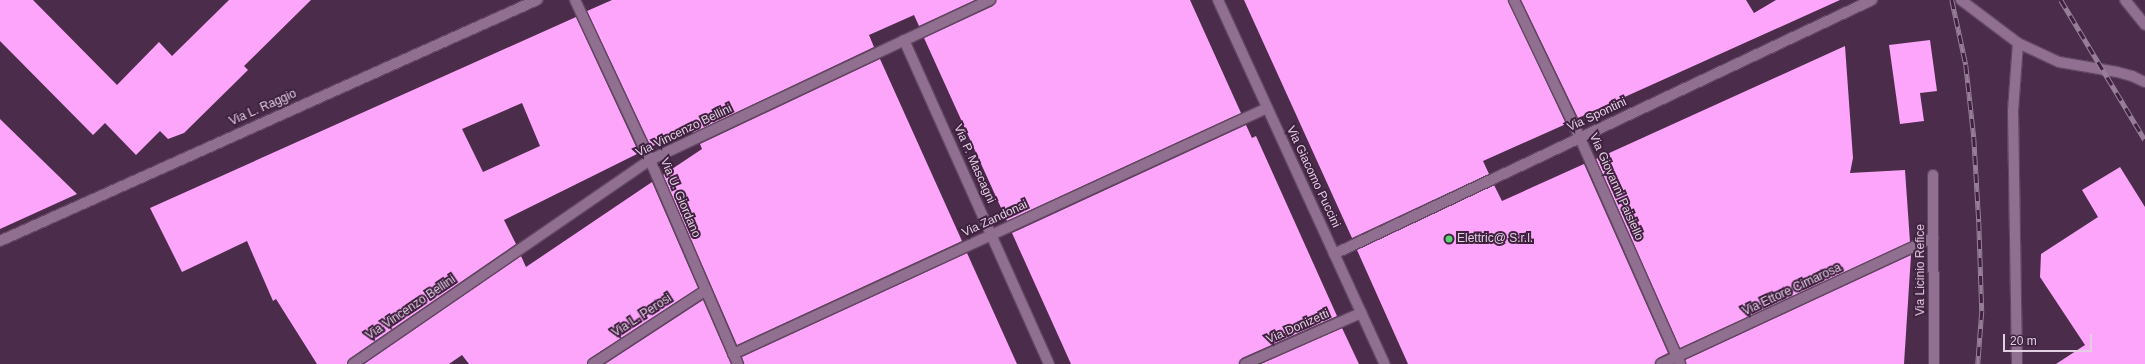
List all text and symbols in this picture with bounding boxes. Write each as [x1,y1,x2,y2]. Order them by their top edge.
street label: Via L. Raggio [227,87,299,129]
street label: Via Spontini [1565,95,1629,135]
street label: Via Vincenzo Bellini [634,102,734,160]
street label: Via P. Mascagni [950,122,998,206]
street label: Via Giacomo Puccini [1283,124,1343,230]
street label: Via Giovanni Paisiello [1586,131,1646,243]
street label: Via U. Giordano [657,156,703,240]
street label: Via Zandonai [960,198,1030,240]
street label: Via Licinio Refice [1914,224,1928,316]
place label: Elettric@ S.r.l. [1457,232,1533,246]
marker: Elettric@ S.r.l. [1444,234,1454,244]
street label: Via Ettore Cimarosa [1740,261,1844,319]
street label: Via Vincenzo Bellini [363,273,459,343]
street label: Via L. Perosi [610,291,674,341]
street label: Via Donizetti [1264,307,1332,347]
scale bar [2005,326,2094,352]
text: 20 m [2010,334,2037,348]

